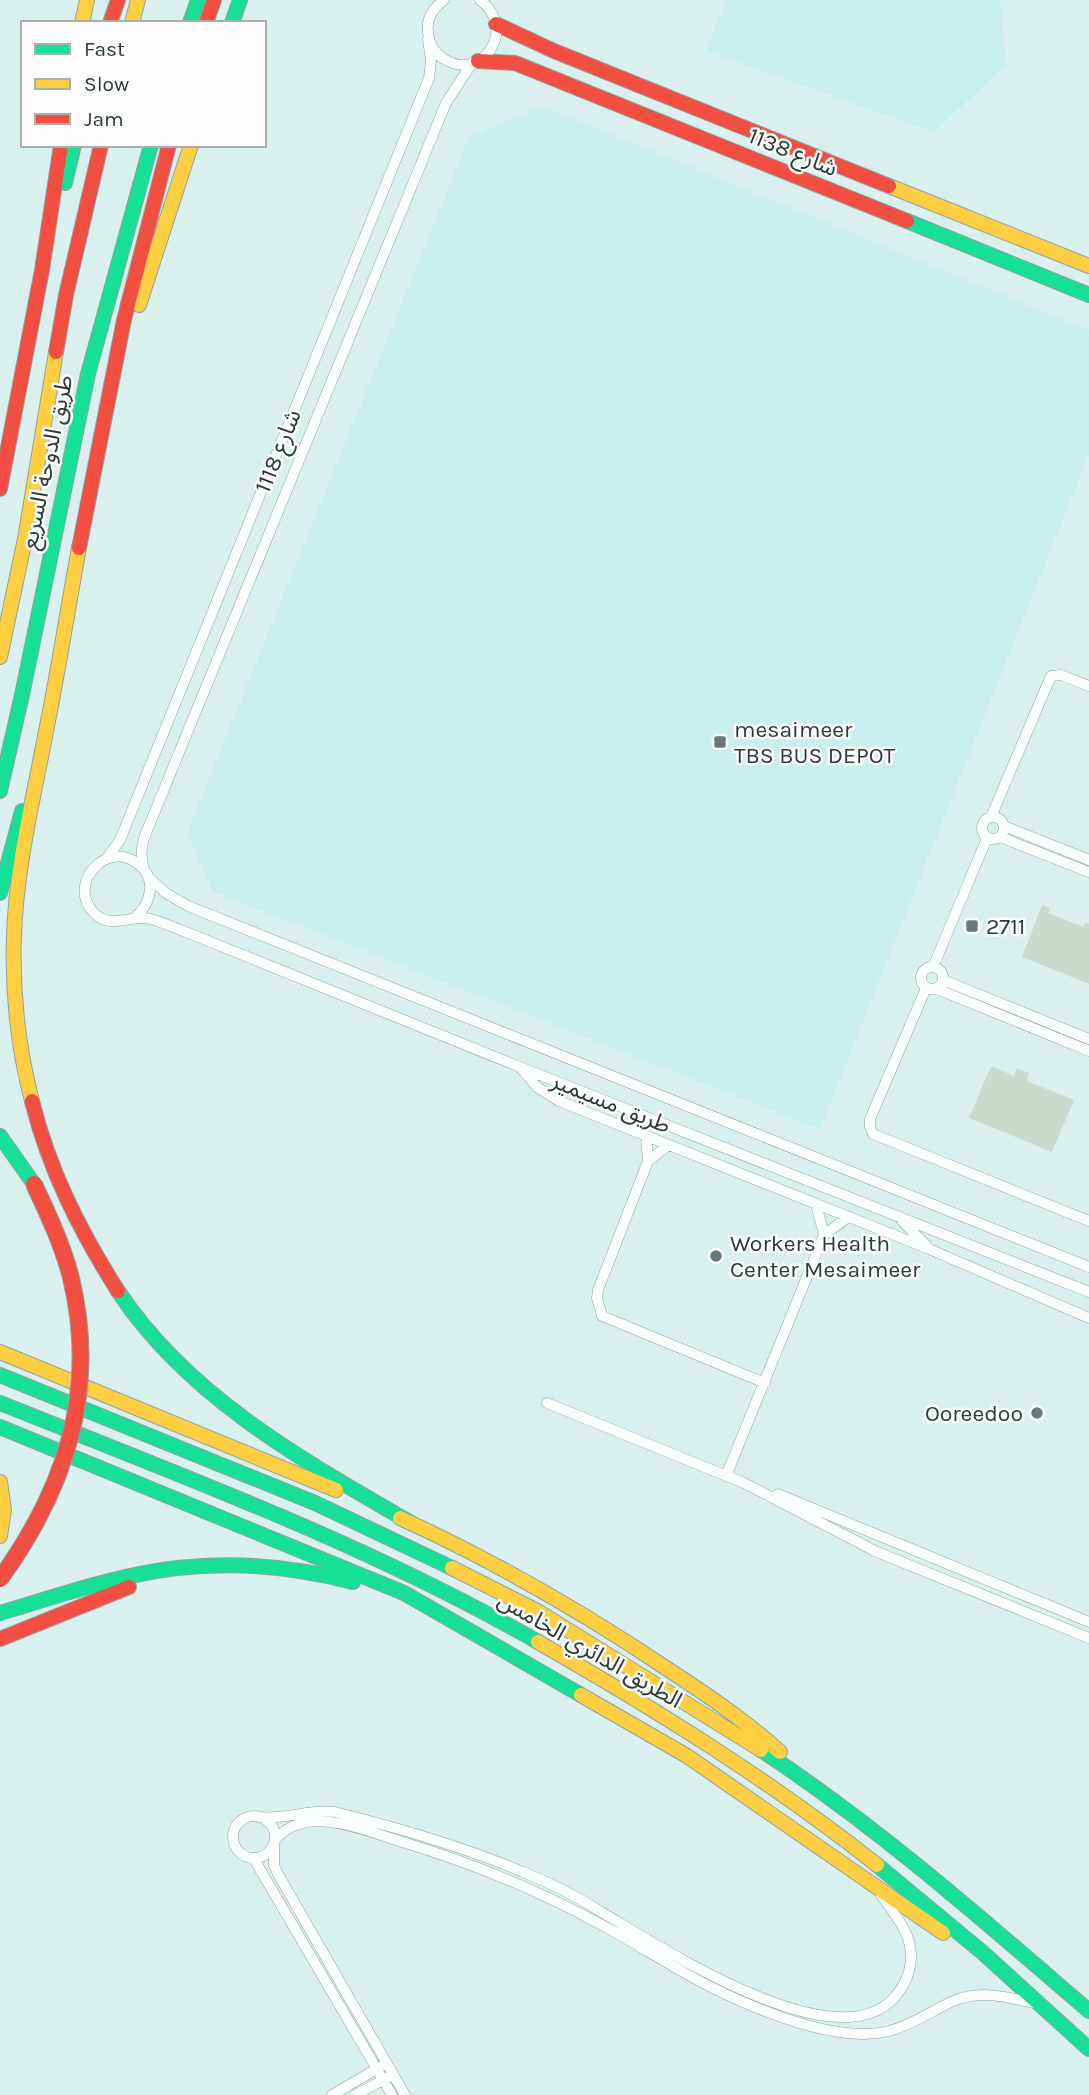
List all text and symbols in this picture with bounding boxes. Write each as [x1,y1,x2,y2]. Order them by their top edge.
legend [21,21,266,147]
text: Fast [84,37,125,61]
text: Slow [84,72,129,96]
text: Jam [84,107,124,131]
street label: شارع 1138 [744,122,841,185]
street label: طريق الدوحة السريع [15,372,82,552]
street label: شارع 1118 [249,405,310,498]
place label: mesaimeer TBS BUS DEPOT [734,716,896,769]
marker: mesaimeer TBS BUS DEPOT [712,734,728,750]
place label: 2711 [986,913,1025,940]
marker: 2711 [964,918,980,934]
street label: طريق مسيمير [547,1066,675,1139]
place label: Workers Health Center Mesaimeer [730,1230,921,1283]
marker: Workers Health Center Mesaimeer [708,1248,724,1264]
place label: Ooreedoo [925,1400,1023,1427]
marker: Ooreedoo [1029,1405,1045,1421]
street label: الطريق الدائري الخامس [491,1586,687,1717]

